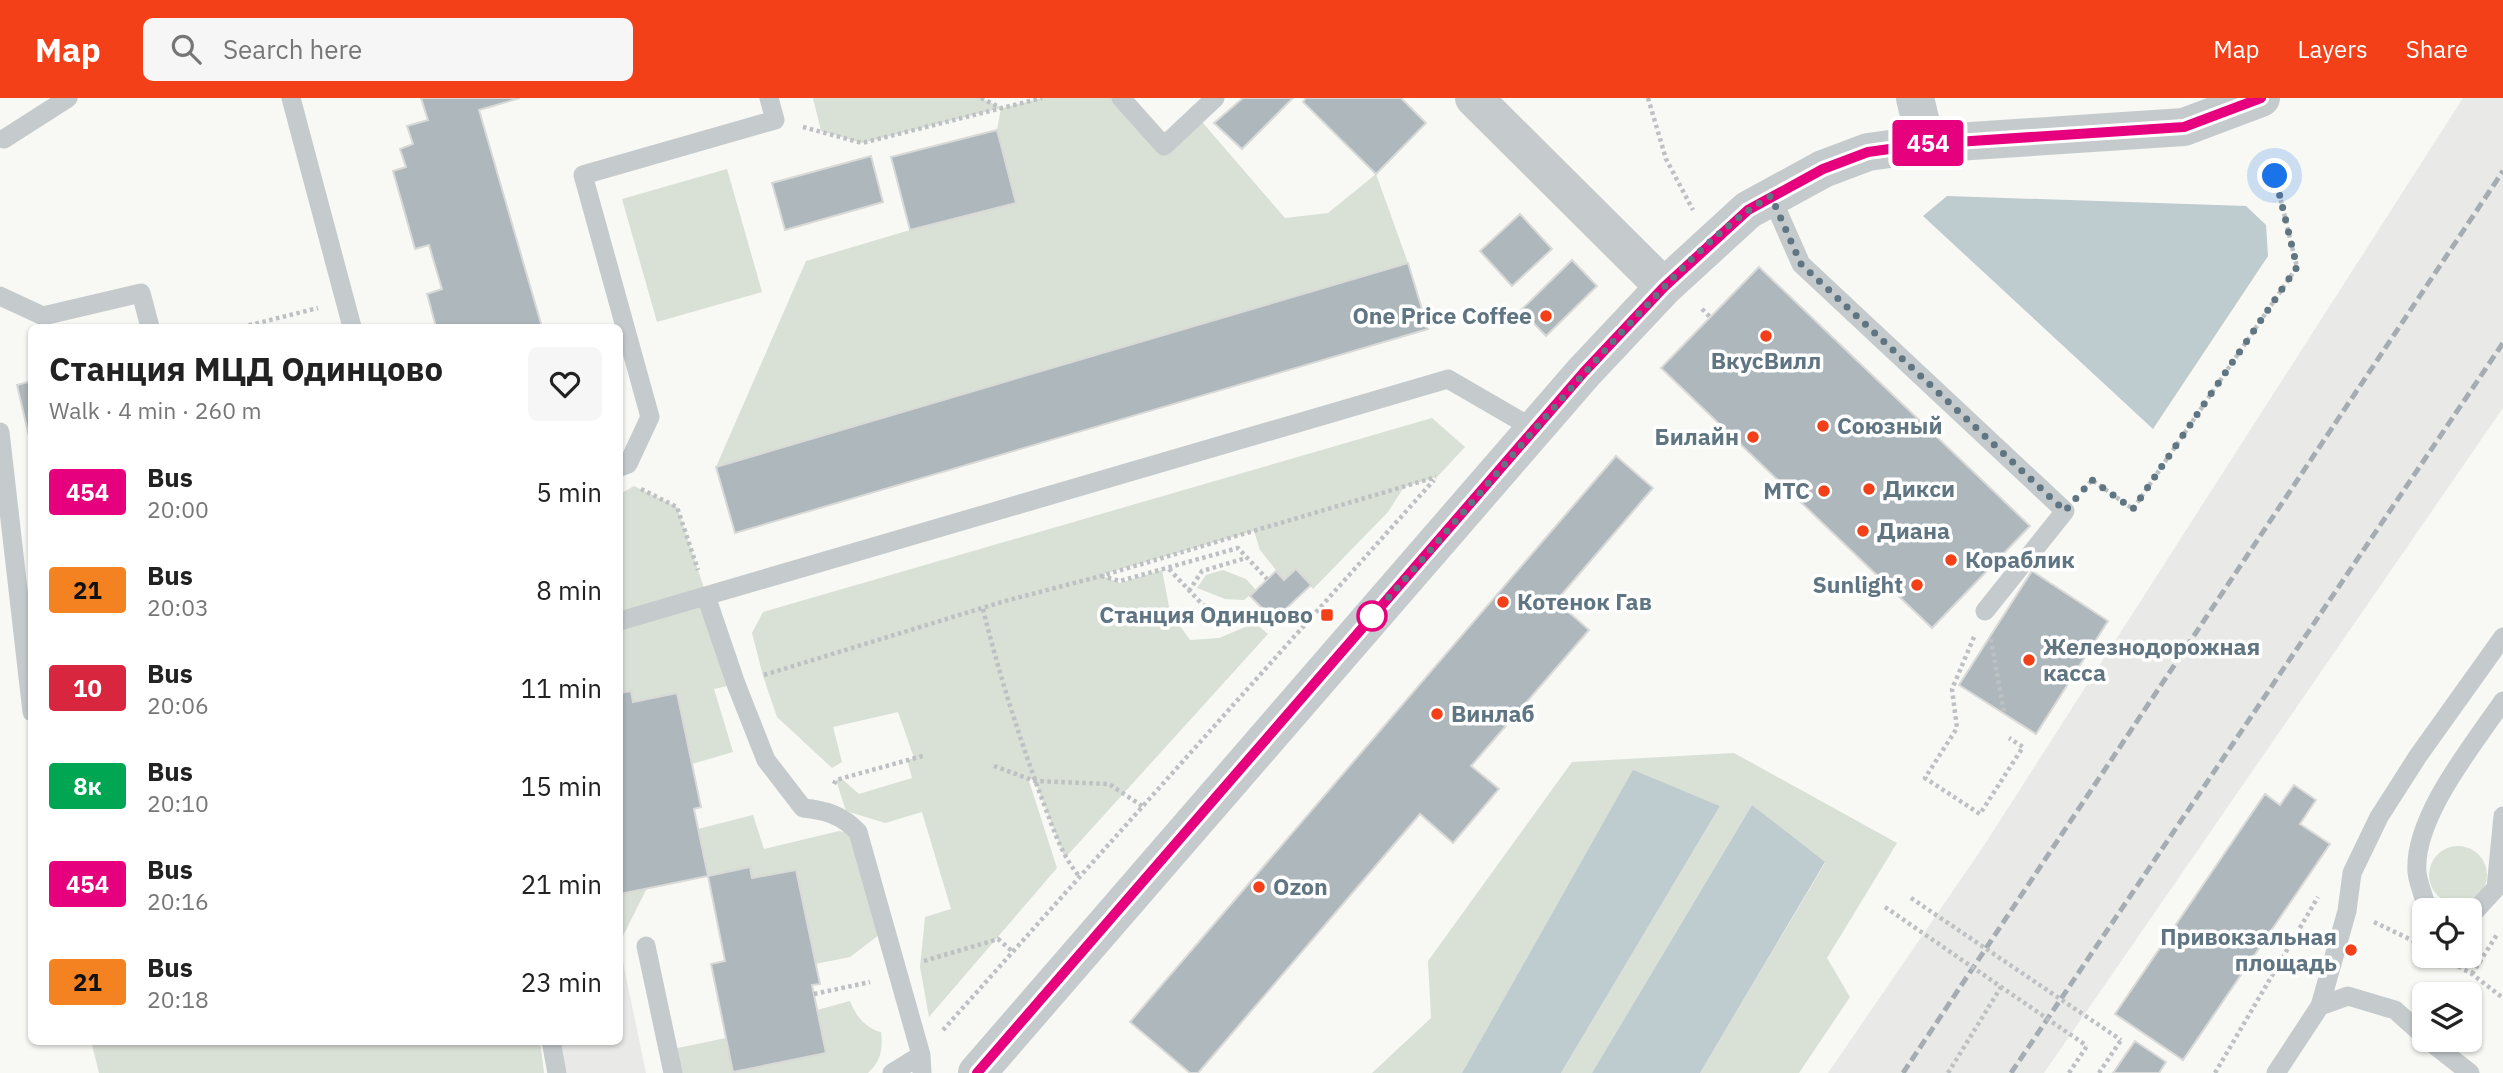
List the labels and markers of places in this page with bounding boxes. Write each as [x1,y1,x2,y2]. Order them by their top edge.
place label: One Price Coffee [1352,300,1532,330]
marker: One Price Coffee [1538,308,1554,324]
marker: ВкусВилл [1758,328,1774,344]
place label: ВкусВилл [1711,345,1821,375]
place label: Союзный [1837,410,1943,440]
marker: Союзный [1815,418,1831,434]
place label: Билайн [1655,421,1739,451]
marker: Билайн [1745,429,1761,445]
place label: Дикси [1883,473,1955,503]
place label: МТС [1763,475,1810,505]
marker: Дикси [1861,481,1877,497]
marker: МТС [1816,483,1832,499]
place label: Диана [1877,515,1950,545]
marker: Диана [1855,523,1871,539]
place label: Кораблик [1965,544,2075,574]
marker: Кораблик [1943,552,1959,568]
place label: Sunlight [1812,569,1903,599]
marker: Sunlight [1909,577,1925,593]
place label: Котенок Гав [1517,586,1652,616]
marker: Котенок Гав [1495,594,1511,610]
place label: Станция Одинцово [1099,599,1313,629]
unlabelled marker [1357,601,1387,631]
marker: Станция Одинцово [1319,607,1335,623]
place label: Железнодорожная касса [2043,631,2260,687]
marker: Железнодорожная касса [2021,652,2037,668]
place label: Винлаб [1451,698,1535,728]
marker: Винлаб [1429,706,1445,722]
place label: Ozon [1273,871,1328,901]
marker: Ozon [1251,879,1267,895]
place label: Привокзальная площадь [2160,921,2337,977]
marker: Привокзальная площадь [2343,942,2359,958]

